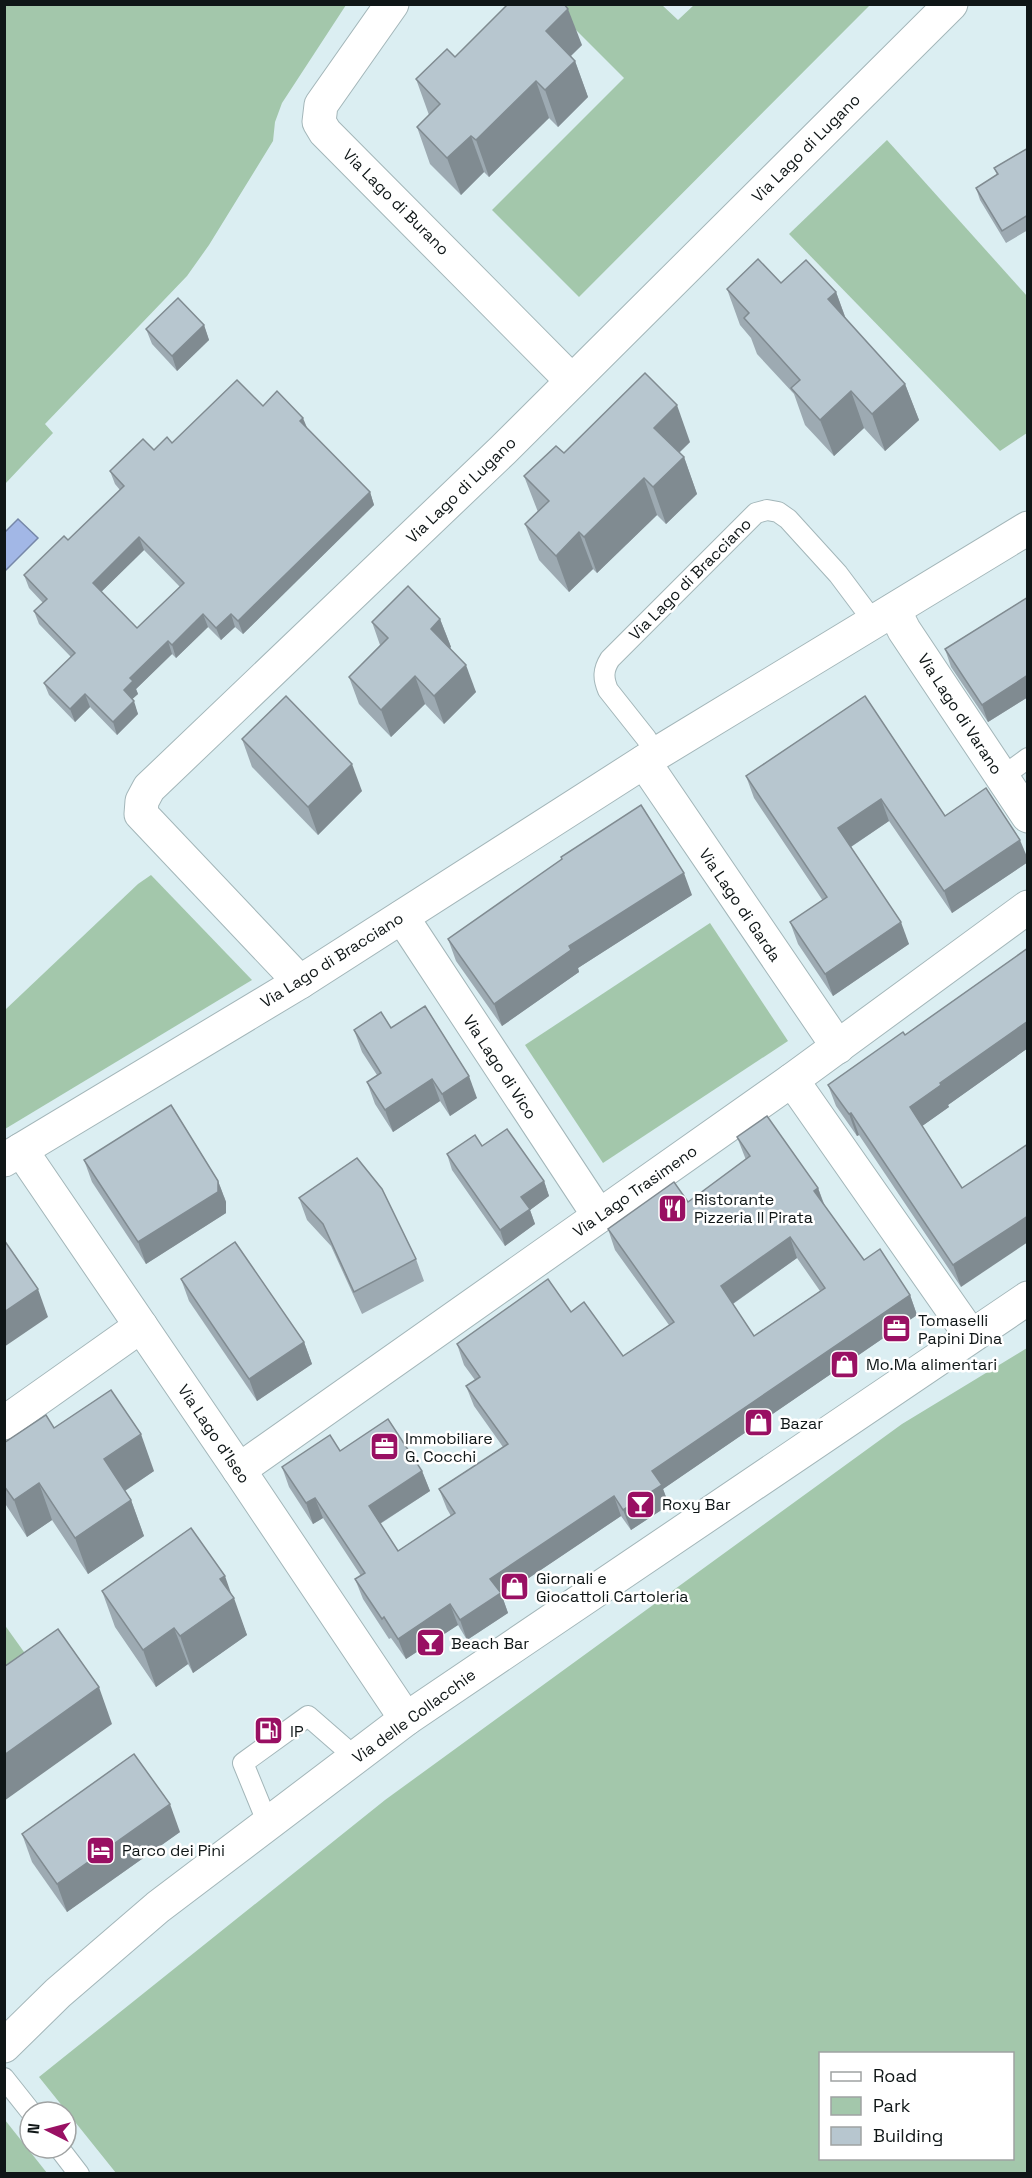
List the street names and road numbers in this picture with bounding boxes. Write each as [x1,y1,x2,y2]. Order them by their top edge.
street label: Via Lago di Lugano [747,89,865,207]
street label: Via Lago di Burano [338,144,454,260]
street label: Via Lago di Lugano [402,432,520,548]
street label: Via Lago di Bracciano [624,513,756,645]
street label: Via Lago di Varano [913,649,1007,779]
street label: Via Lago di Garda [694,844,786,966]
street label: Via Lago di Bracciano [257,907,407,1013]
street label: Via Lago di Vico [458,1011,542,1123]
street label: Via Lago Trasimeno [569,1140,701,1242]
street label: Via Lago d'Iseo [173,1380,255,1488]
street label: Via delle Collacchie [348,1664,480,1768]

